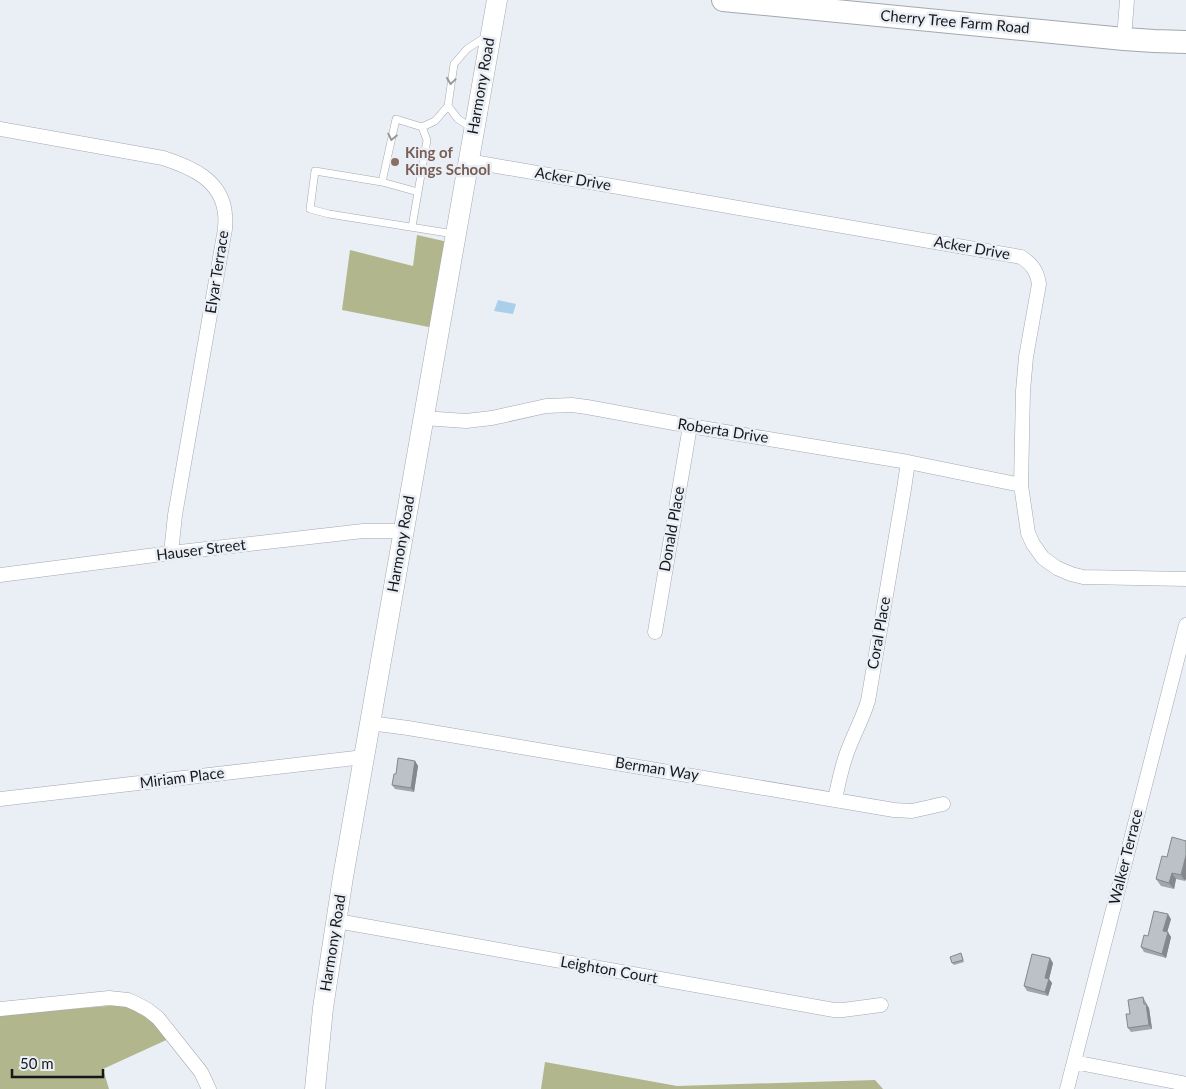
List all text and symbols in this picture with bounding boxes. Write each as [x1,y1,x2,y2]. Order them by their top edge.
street label: Cherry Tree Farm Road [880,6,1030,36]
street label: Harmony Road [463,36,497,135]
one-way arrow [447,77,457,85]
one-way arrow [387,133,398,142]
place label: King of Kings School [405,143,491,178]
marker: King of Kings School [389,156,401,168]
street label: Acker Drive [534,162,613,194]
street label: Elyar Terrace [201,229,231,315]
street label: Acker Drive [933,231,1012,263]
street label: Roberta Drive [676,414,770,446]
street label: Donald Place [655,485,687,573]
street label: Harmony Road [383,494,417,593]
street label: Hauser Street [155,535,247,563]
street label: Coral Place [863,595,893,671]
street label: Berman Way [614,753,701,784]
street label: Miriam Place [139,763,225,791]
street label: Walker Terrace [1105,807,1146,906]
street label: Harmony Road [315,893,349,992]
street label: Leighton Court [559,952,660,987]
scale bar [12,1046,104,1078]
text: 50 m [20,1054,54,1072]

